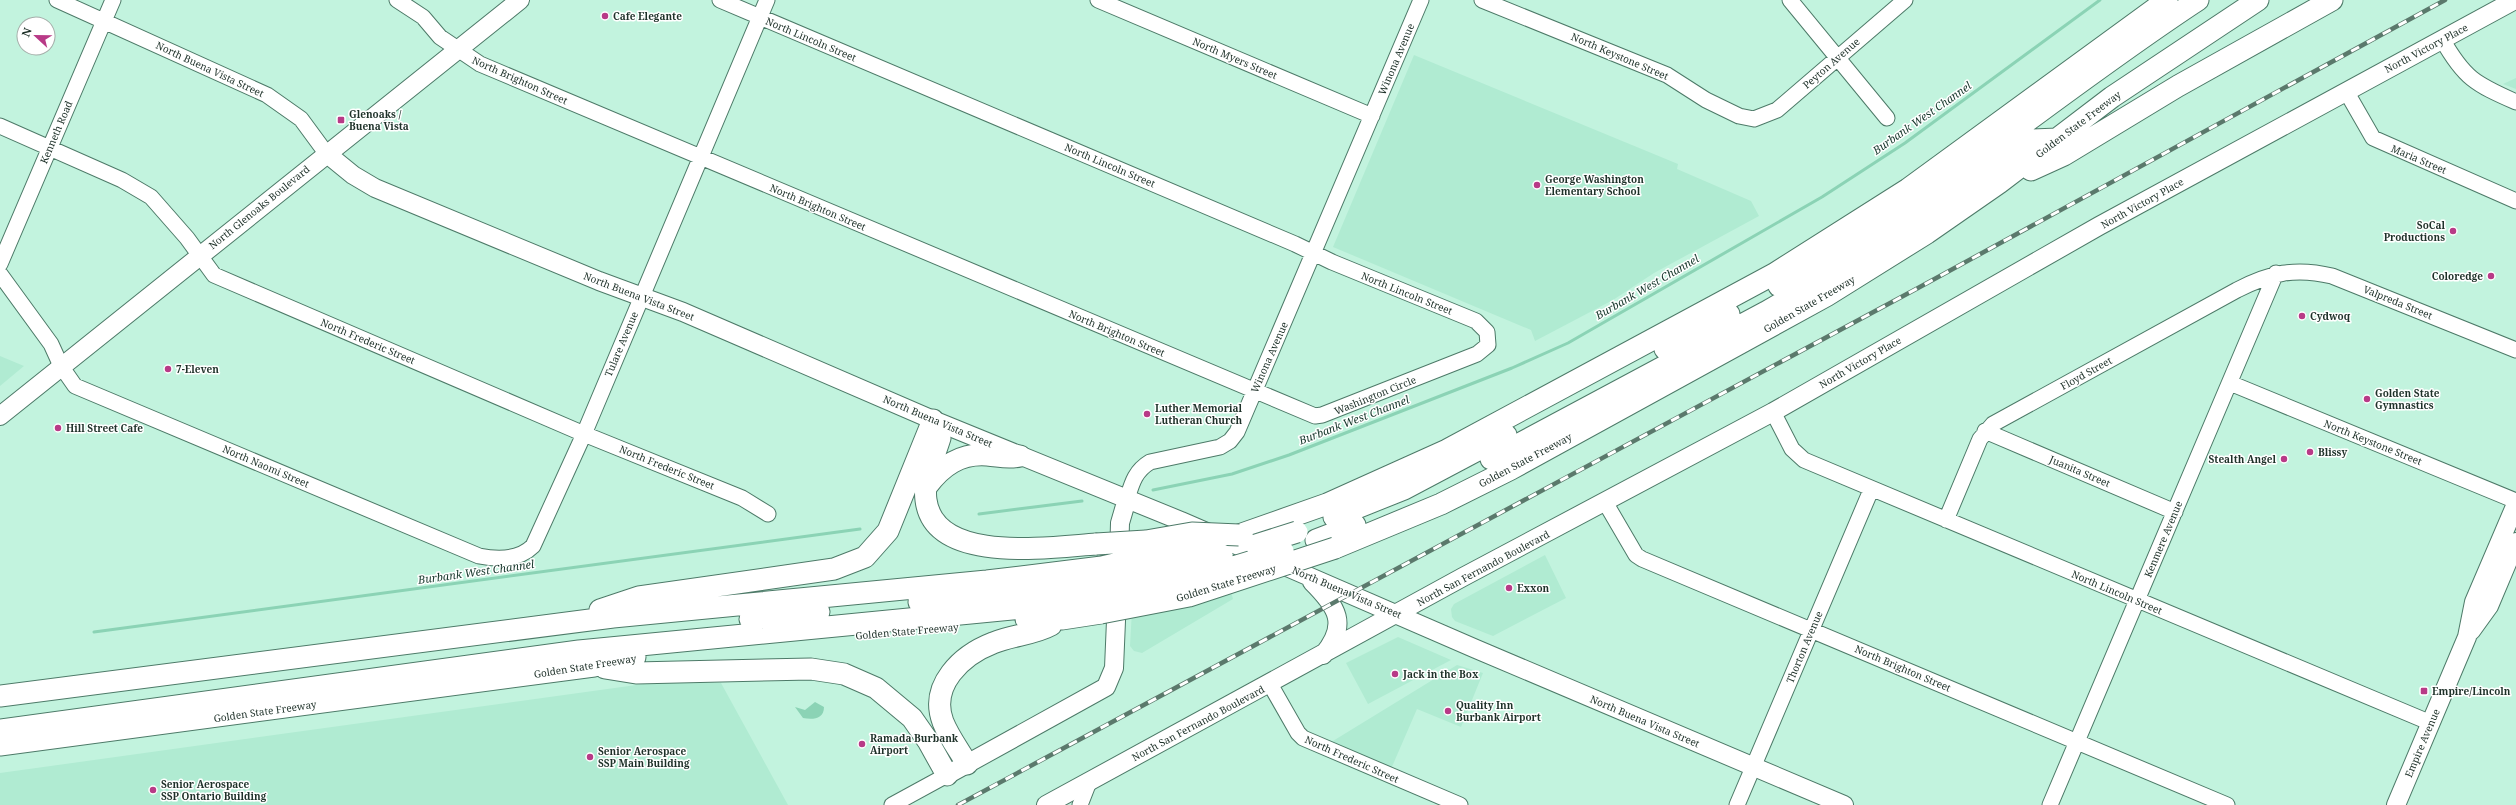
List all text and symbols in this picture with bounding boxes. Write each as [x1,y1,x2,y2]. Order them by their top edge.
place label: Cafe Elegante [613,9,682,23]
marker: Cafe Elegante [600,11,610,21]
street label: North Lincoln Street [764,14,859,65]
north arrow [16,16,56,56]
street label: North Victory Place [2382,20,2470,76]
street label: Winona Avenue [1375,21,1417,97]
text: N [18,25,35,39]
street label: North Keystone Street [1569,29,1671,83]
street label: North Myers Street [1191,34,1280,82]
street label: Peyton Avenue [1800,34,1862,92]
street label: North Buena Vista Street [154,38,267,100]
street label: North Brighton Street [470,53,570,108]
water label: Burbank West Channel [1869,77,1975,158]
street label: Golden State Freeway [2032,87,2124,161]
street label: Kenneth Road [36,98,76,166]
place label: Glenoaks / Buena Vista [349,107,409,133]
marker: Glenoaks / Buena Vista [336,115,346,125]
street label: North Lincoln Street [1063,140,1158,191]
street label: Maria Street [2389,141,2449,177]
street label: North Glenoaks Boulevard [205,162,313,252]
place label: George Washington Elementary School [1545,172,1644,198]
street label: North Victory Place [2098,174,2186,232]
street label: North Brighton Street [768,180,869,234]
marker: George Washington Elementary School [1532,180,1542,190]
place label: SoCal Productions [2384,218,2445,244]
marker: SoCal Productions [2448,226,2458,236]
water label: Burbank West Channel [1591,250,1702,323]
street label: North Buena Vista Street [582,268,697,324]
street label: North Lincoln Street [1359,268,1455,318]
place label: Coloredge [2432,269,2483,283]
marker: Coloredge [2486,271,2496,281]
street label: Golden State Freeway [1761,272,1858,336]
street label: Valpreda Street [2361,282,2435,322]
street label: North Brighton Street [1067,306,1168,360]
street label: Tulare Avenue [601,309,641,379]
place label: Cydwoq [2310,309,2351,323]
marker: Cydwoq [2297,311,2307,321]
street label: North Frederic Street [319,315,418,367]
street label: Winona Avenue [1247,319,1291,395]
street label: North Victory Place [1816,333,1904,391]
street label: Floyd Street [2058,353,2115,393]
place label: 7-Eleven [176,362,219,376]
marker: 7-Eleven [163,364,173,374]
street label: Washington Circle [1332,372,1418,418]
place label: Golden State Gymnastics [2375,386,2440,412]
water label: Burbank West Channel [1295,391,1412,448]
street label: North Buena Vista Street [881,392,995,451]
marker: Golden State Gymnastics [2362,394,2372,404]
place label: Luther Memorial Lutheran Church [1155,401,1242,427]
marker: Luther Memorial Lutheran Church [1142,409,1152,419]
street label: North Keystone Street [2322,416,2424,468]
place label: Hill Street Cafe [66,421,143,435]
marker: Hill Street Cafe [53,423,63,433]
street label: Golden State Freeway [1476,429,1574,491]
street label: North Naomi Street [221,441,312,491]
street label: North Frederic Street [617,442,717,493]
place label: Blissy [2318,445,2347,459]
marker: Blissy [2305,447,2315,457]
street label: Juanita Street [2046,451,2113,490]
place label: Stealth Angel [2209,452,2276,466]
marker: Stealth Angel [2279,454,2289,464]
street label: Kenmere Avenue [2141,499,2185,579]
street label: North San Fernando Boulevard [1414,527,1552,609]
water label: Burbank West Channel [416,556,536,587]
street label: Golden State Freeway [1174,561,1278,605]
street label: North Buena Vista Street [1290,563,1404,622]
street label: North Lincoln Street [2070,567,2165,618]
place label: Exxon [1517,581,1550,595]
marker: Exxon [1504,583,1514,593]
street label: Thorton Avenue [1783,609,1825,685]
street label: Golden State Freeway [855,619,960,642]
street label: North Brighton Street [1853,641,1954,695]
street label: Golden State Freeway [533,651,638,681]
place label: Jack in the Box [1402,667,1479,681]
marker: Jack in the Box [1390,669,1400,679]
street label: North San Fernando Boulevard [1129,682,1267,764]
place label: Empire/Lincoln [2432,684,2511,698]
marker: Empire/Lincoln [2419,686,2429,696]
street label: North Buena Vista Street [1588,692,1702,751]
street label: Golden State Freeway [213,697,318,725]
place label: Quality Inn Burbank Airport [1456,698,1541,724]
marker: Quality Inn Burbank Airport [1443,706,1453,716]
street label: Empire Avenue [2401,706,2443,780]
place label: Ramada Burbank Airport [870,731,959,757]
street label: North Frederic Street [1303,732,1402,786]
marker: Ramada Burbank Airport [857,739,867,749]
place label: Senior Aerospace SSP Main Building [598,744,690,770]
marker: Senior Aerospace SSP Main Building [585,752,595,762]
place label: Senior Aerospace SSP Ontario Building [161,777,267,803]
marker: Senior Aerospace SSP Ontario Building [148,785,158,795]

